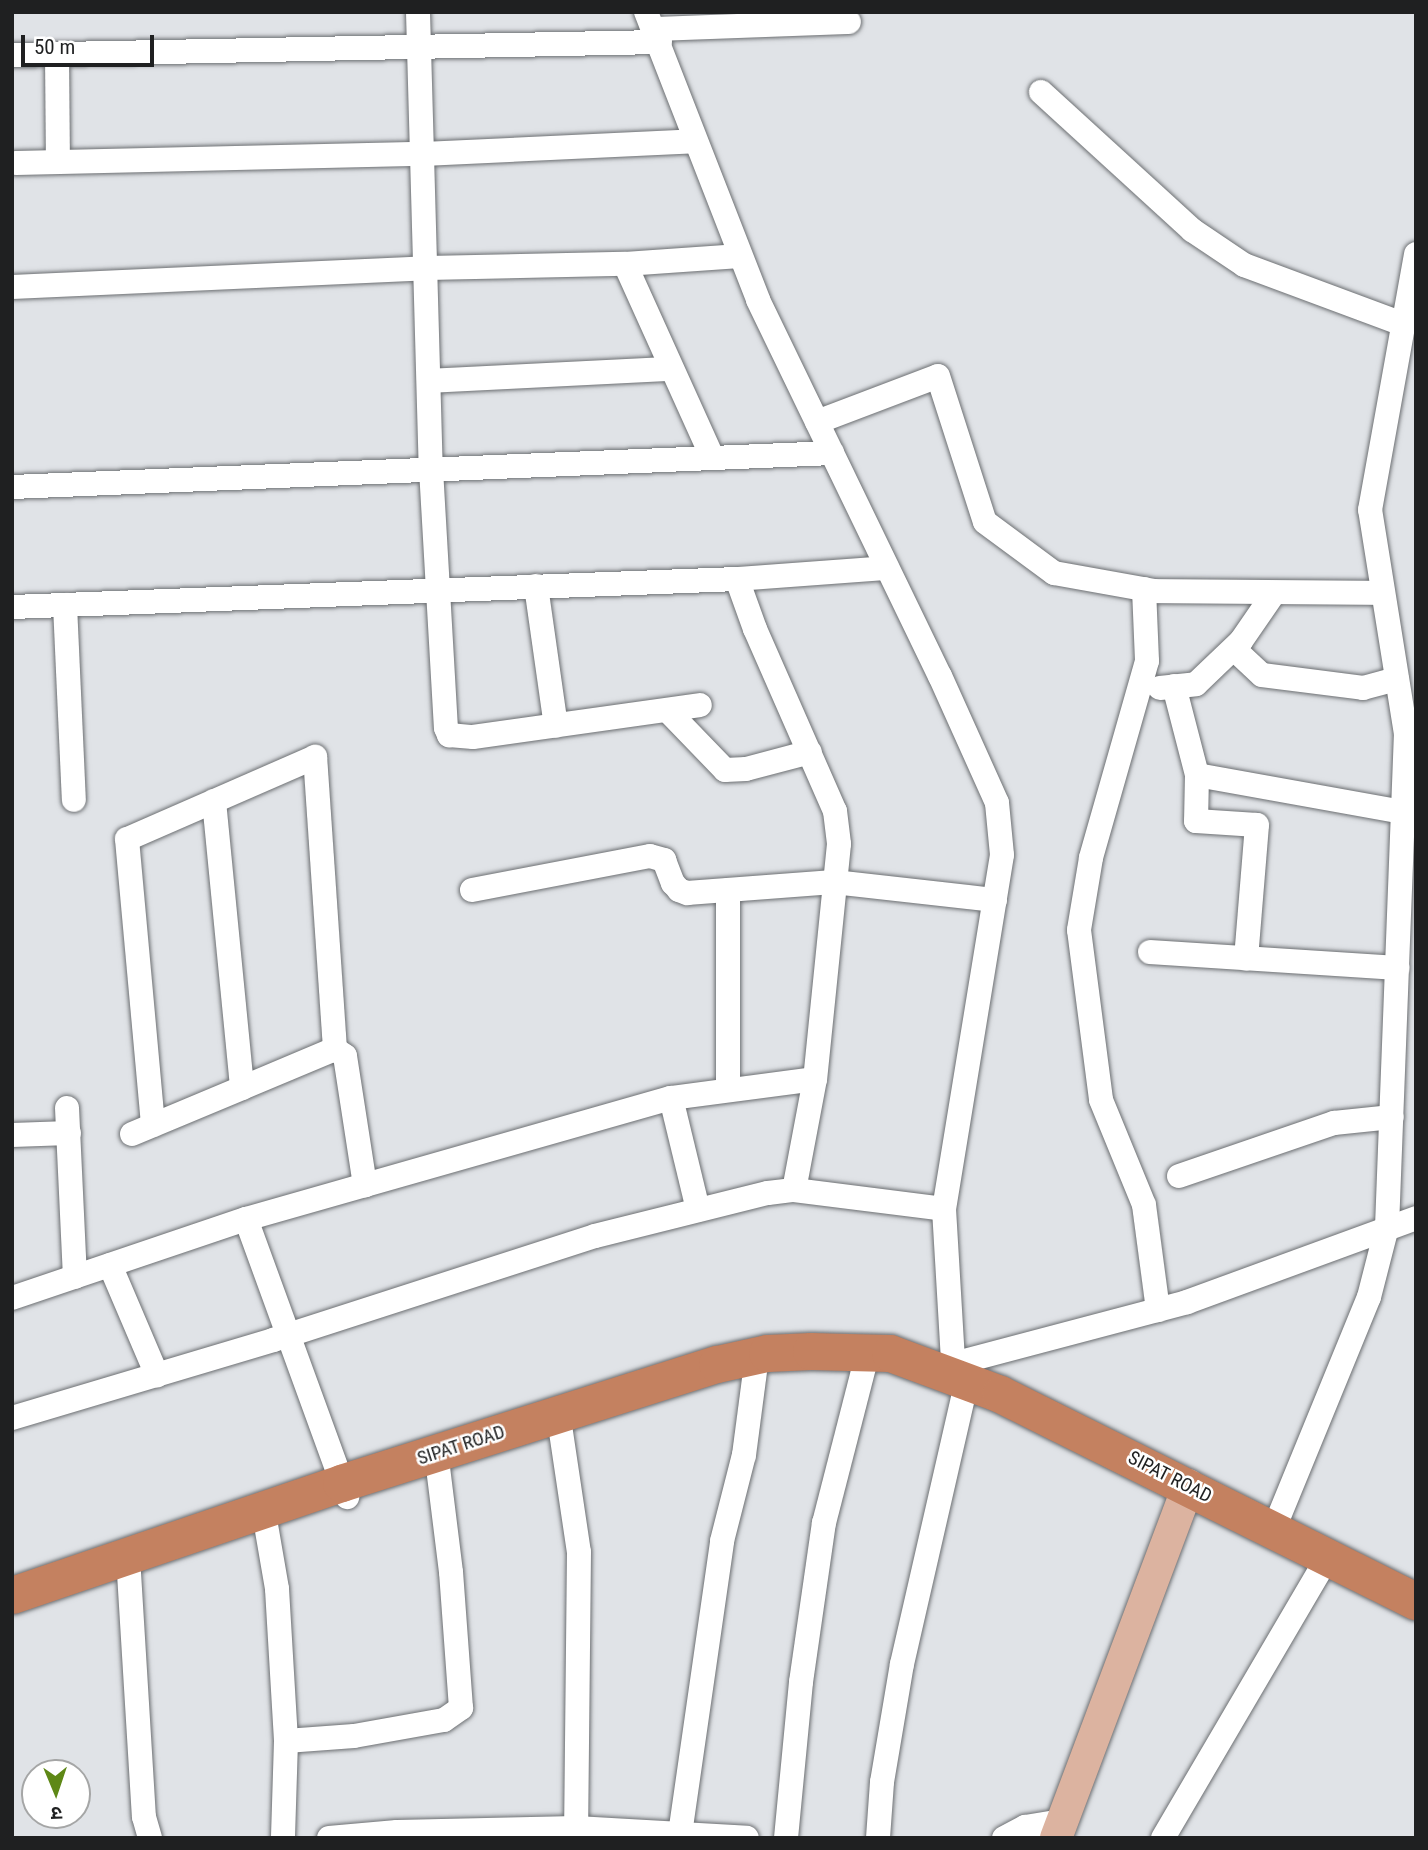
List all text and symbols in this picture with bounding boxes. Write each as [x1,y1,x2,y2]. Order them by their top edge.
scale bar [24,21,158,65]
text: 50 m [34,35,75,59]
street label: SIPAT ROAD [414,1420,508,1470]
street label: SIPAT ROAD [1124,1446,1216,1508]
north arrow [21,1759,91,1829]
text: उ [51,1802,63,1825]

